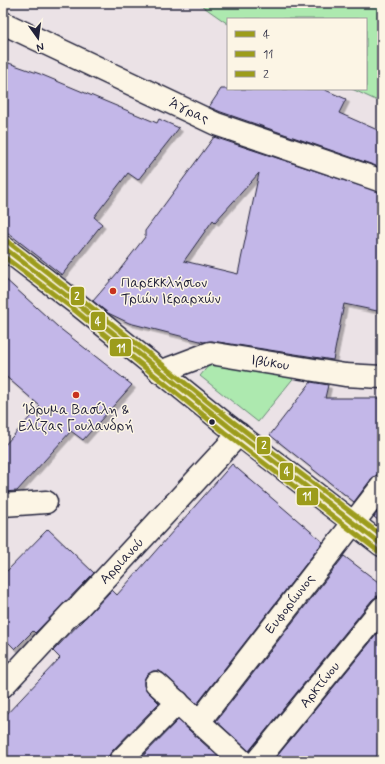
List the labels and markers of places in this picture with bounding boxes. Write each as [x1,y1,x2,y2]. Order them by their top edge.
place label: Παρεκκλήσιον Τριών Ιεραρχών [121,274,221,308]
marker: Παρεκκλήσιον Τριών Ιεραρχών [108,286,118,296]
marker: Ίδρυμα Βασίλη & Ελίζας Γουλανδρή [71,390,81,400]
place label: Ίδρυμα Βασίλη & Ελίζας Γουλανδρή [18,401,134,435]
unlabelled marker [207,417,217,427]

